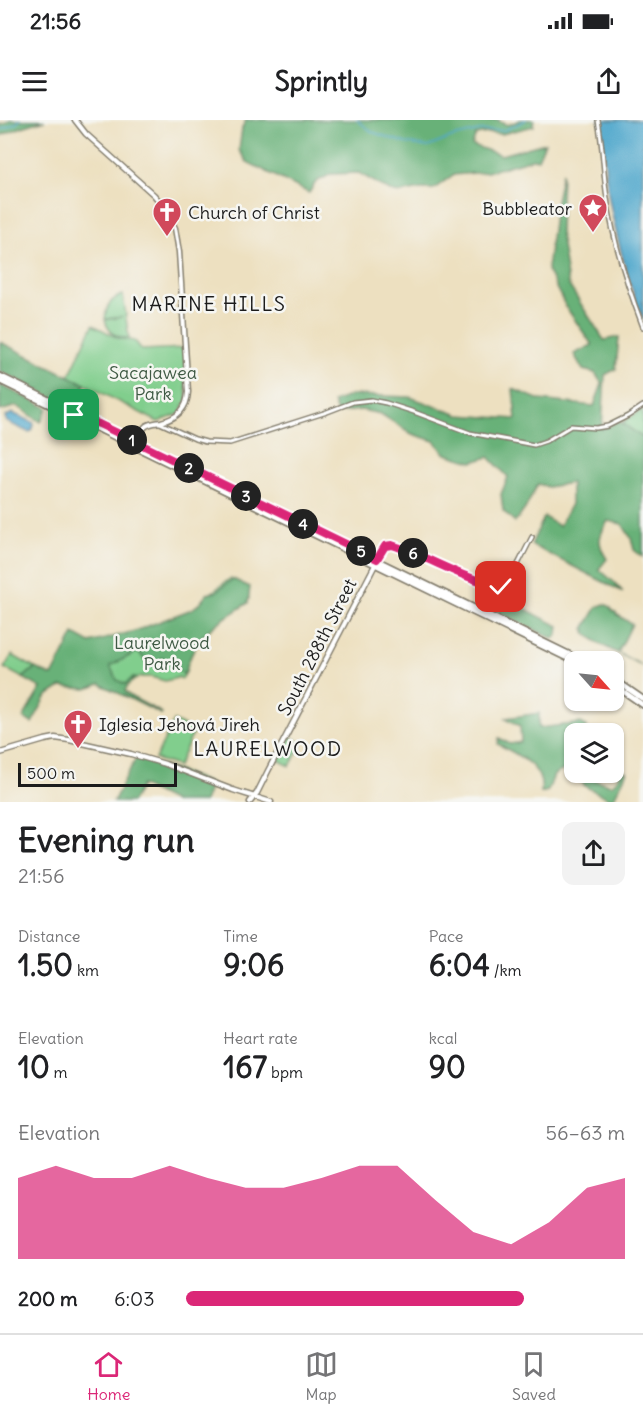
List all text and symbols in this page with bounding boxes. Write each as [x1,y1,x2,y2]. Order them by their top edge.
text: 21:56 [30,7,81,35]
text: Sprintly [275,64,368,98]
icon: menu [18,65,51,98]
icon: share [592,65,625,98]
place icon: Bubbleator [577,192,609,234]
church icon: Church of Christ [151,196,183,238]
place label: Bubbleator [482,197,573,220]
place label: Church of Christ [188,201,320,224]
district label: MARINE HILLS [132,291,286,316]
park label: Sacajawea Park [109,361,197,405]
pin [48,389,99,440]
icon: arrive [57,398,90,431]
pin: 1 [117,425,147,455]
text: 1 [129,430,135,450]
pin: 2 [174,453,204,483]
text: 2 [185,458,193,478]
pin: 3 [231,481,261,511]
text: 3 [241,486,251,506]
pin: 4 [288,509,318,539]
text: 4 [298,514,308,534]
pin: 5 [346,536,376,566]
pin: 6 [398,538,428,568]
text: 5 [356,541,366,561]
text: 6 [408,543,418,563]
pin [475,561,526,612]
icon: check [484,570,517,603]
street label: South 288th Street [273,575,361,719]
park label: Laurelwood Park [114,631,210,675]
north arrow [564,651,624,711]
map controls [564,651,624,783]
church icon: Iglesia Jehová Jireh [62,708,94,750]
place label: Iglesia Jehová Jireh [99,713,260,736]
button: layers [564,723,624,783]
district label: LAURELWOOD [193,736,343,761]
scale bar [18,760,177,788]
text: 500 m [27,763,75,783]
text: Evening run [18,819,194,861]
button: share [562,822,625,885]
text: 21:56 [18,863,64,888]
text: Distance [18,926,80,946]
text: Time [223,926,258,946]
text: Pace [429,926,463,946]
text: 1.50 [18,946,73,984]
text: 9:06 [223,946,284,984]
text: 6:04 [429,946,490,984]
text: km [73,960,99,980]
text: /km [490,960,522,980]
text: Elevation [18,1028,84,1048]
text: Heart rate [223,1028,298,1048]
text: kcal [429,1028,457,1048]
text: 10 [18,1048,50,1086]
text: 167 [223,1048,267,1086]
text: 90 [429,1048,466,1086]
text: m [50,1062,68,1082]
text: bpm [267,1062,303,1082]
text: Elevation [18,1120,100,1145]
text: 56–63 m [545,1120,625,1145]
text: 200 m [18,1286,78,1311]
text: 6:03 [114,1286,155,1311]
tab: Home [87,1348,130,1404]
tab: Map [305,1348,338,1404]
tab: Saved [512,1348,556,1404]

